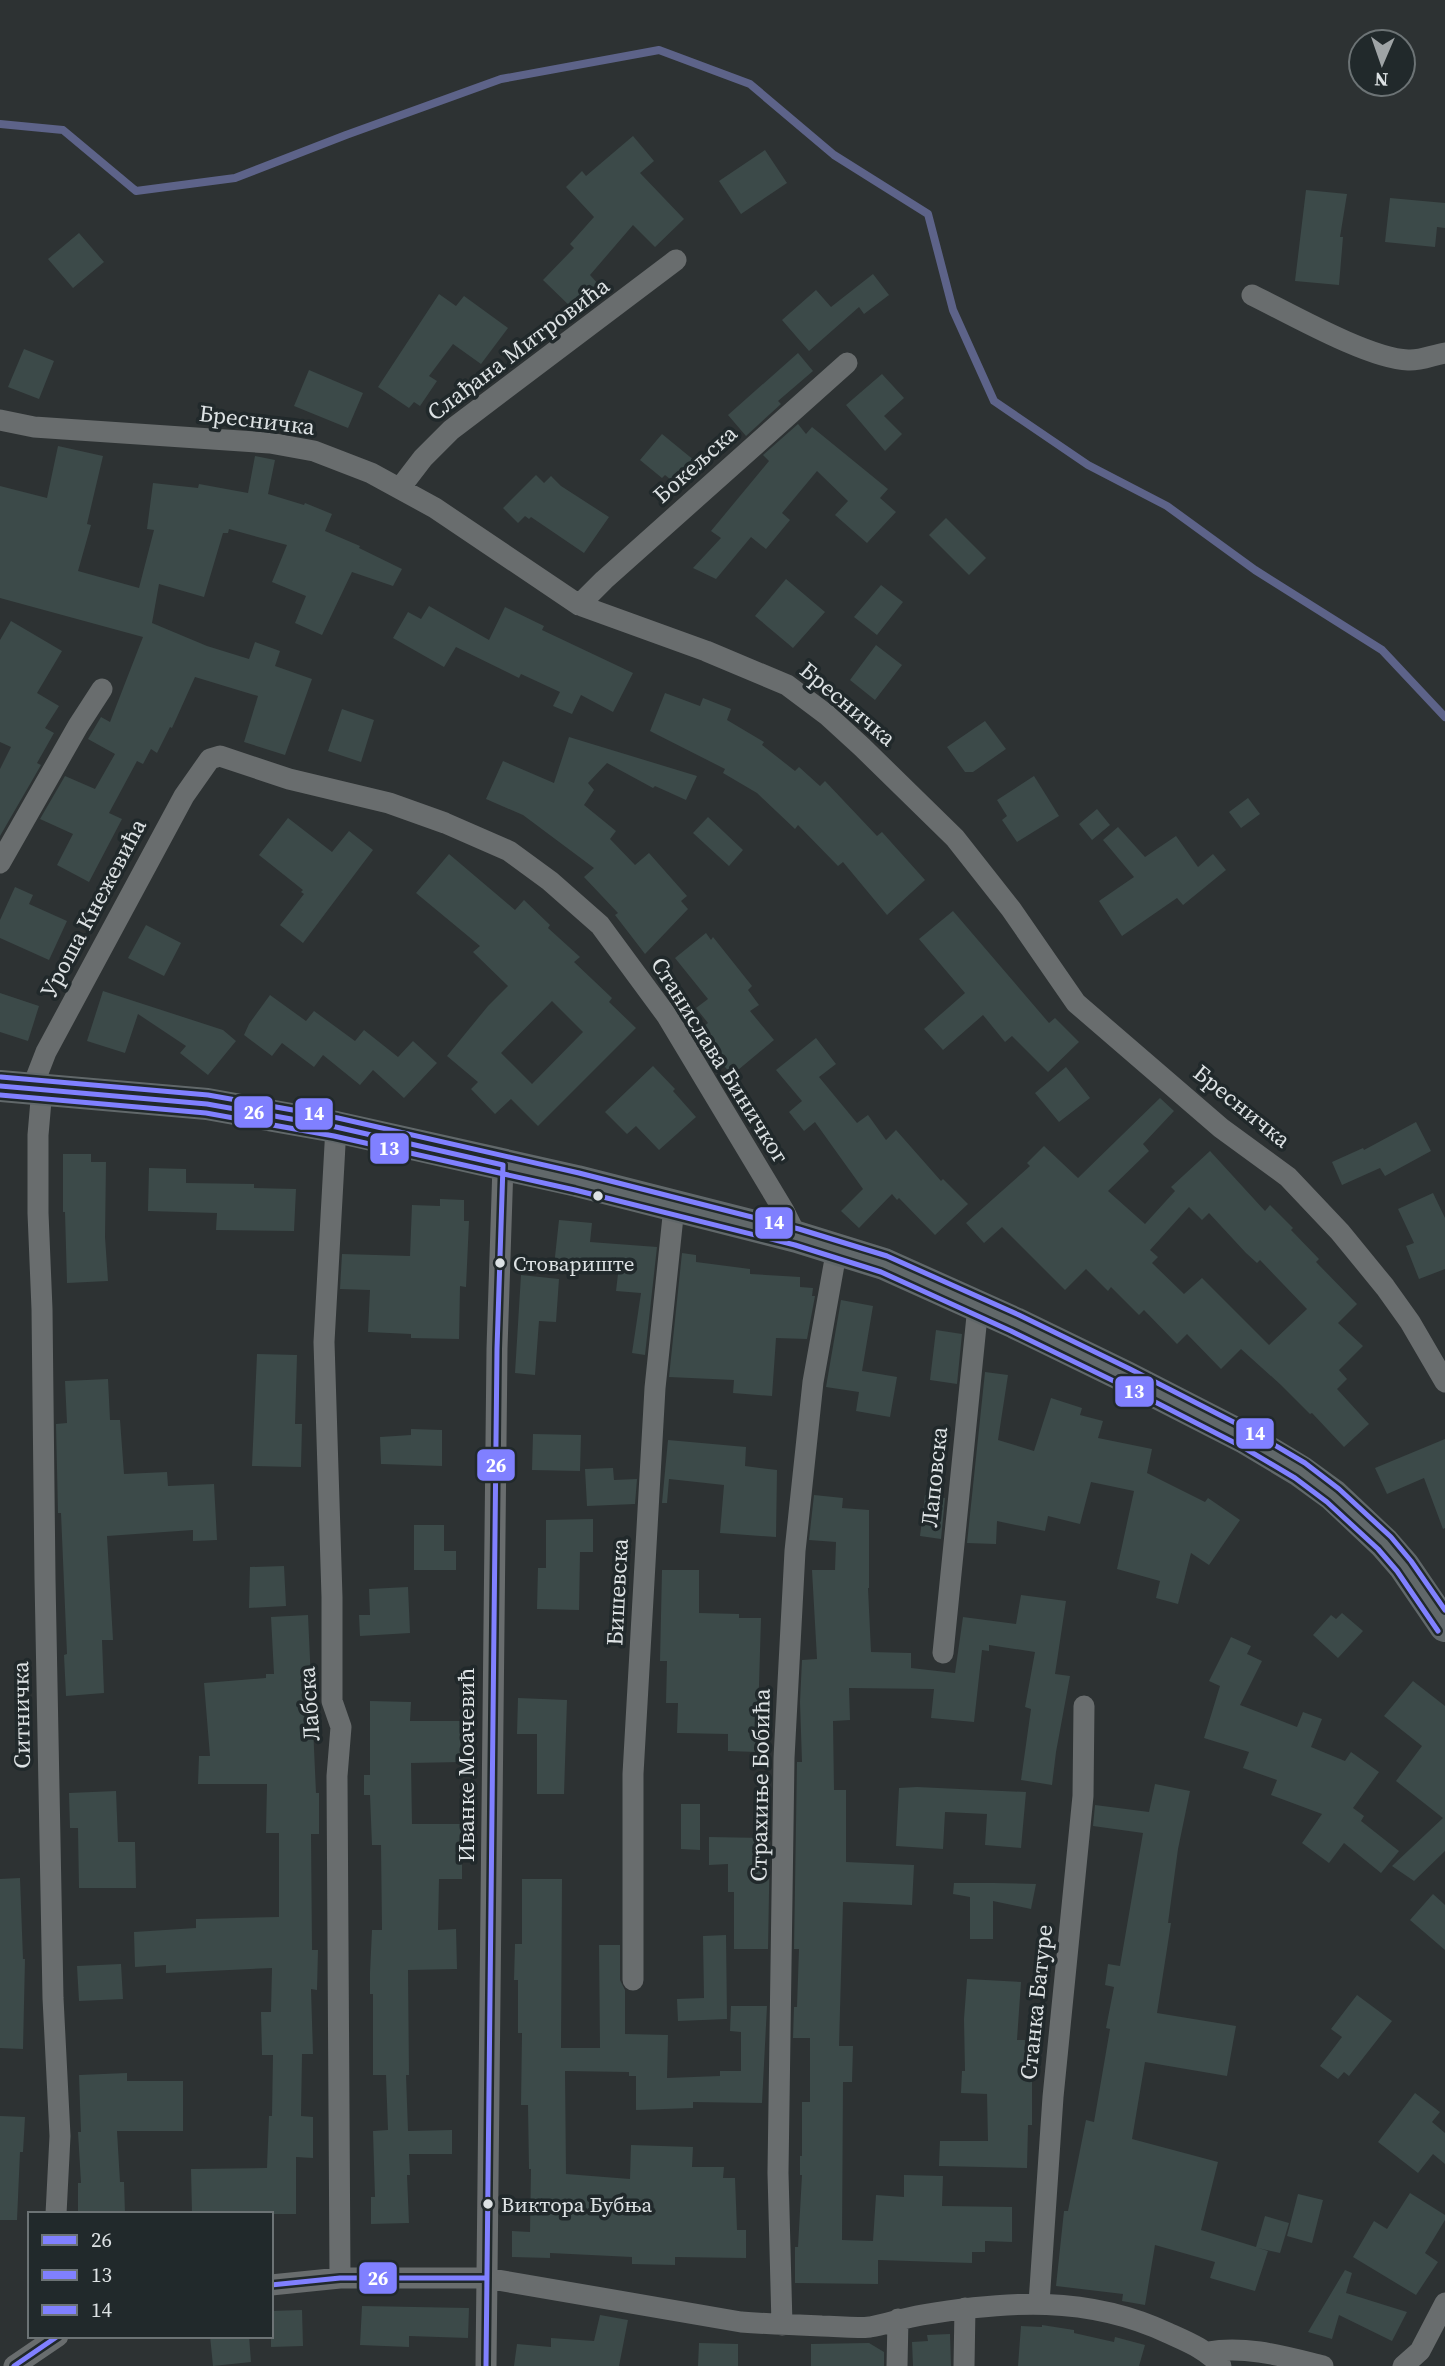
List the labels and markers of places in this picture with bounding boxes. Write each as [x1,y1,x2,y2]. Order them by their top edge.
unlabelled marker [591,1189,605,1203]
place label: Стовариште [513,1249,635,1278]
marker: Стовариште [493,1256,507,1270]
place label: Виктора Бубња [501,2190,652,2219]
marker: Виктора Бубња [481,2197,495,2211]

